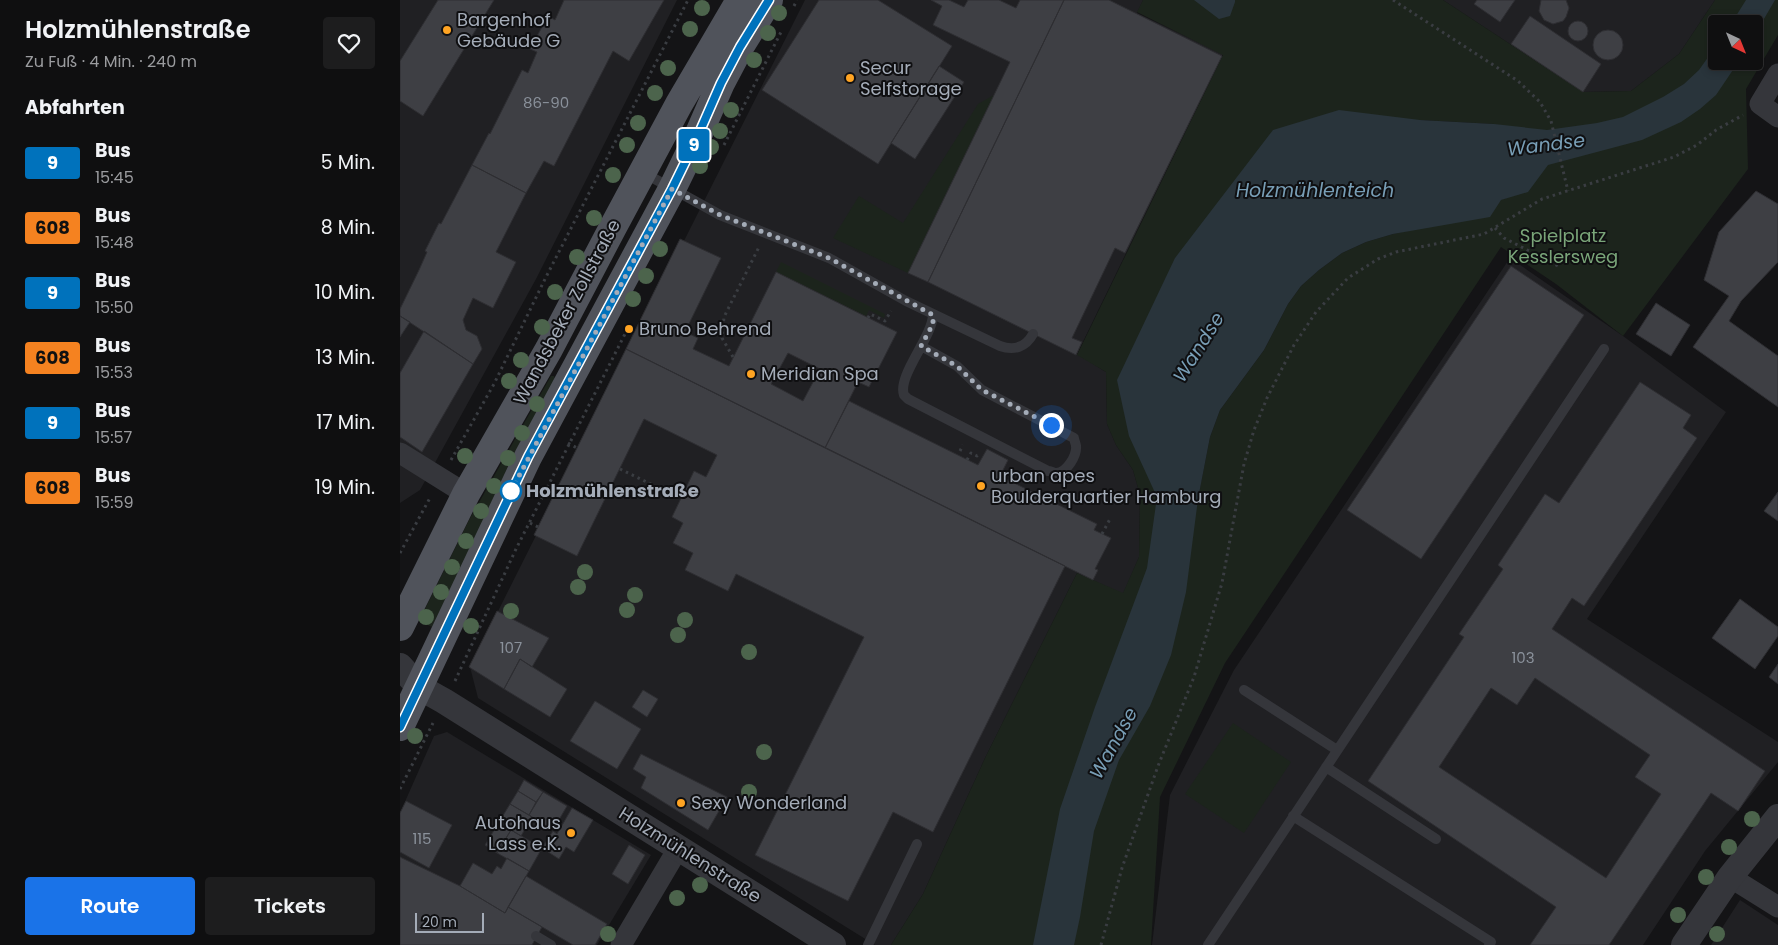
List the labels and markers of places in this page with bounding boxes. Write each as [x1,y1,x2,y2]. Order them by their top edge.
place label: Bargenhof Gebäude G [457,7,560,53]
marker: Bargenhof Gebäude G [441,24,453,36]
place label: Secur Selfstorage [860,55,962,101]
marker: Secur Selfstorage [844,72,856,84]
place label: Bruno Behrend [639,316,771,341]
marker: Bruno Behrend [623,323,635,335]
place label: Meridian Spa [761,361,879,386]
marker: Meridian Spa [745,368,757,380]
place label: urban apes Boulderquartier Hamburg [991,463,1222,509]
place label: Holzmühlenstraße [526,478,699,503]
marker: Holzmühlenstraße [500,480,522,502]
marker: urban apes Boulderquartier Hamburg [975,480,987,492]
place label: Sexy Wonderland [691,790,847,815]
marker: Sexy Wonderland [675,797,687,809]
place label: Autohaus Lass e.K. [475,810,561,856]
marker: Autohaus Lass e.K. [565,827,577,839]

